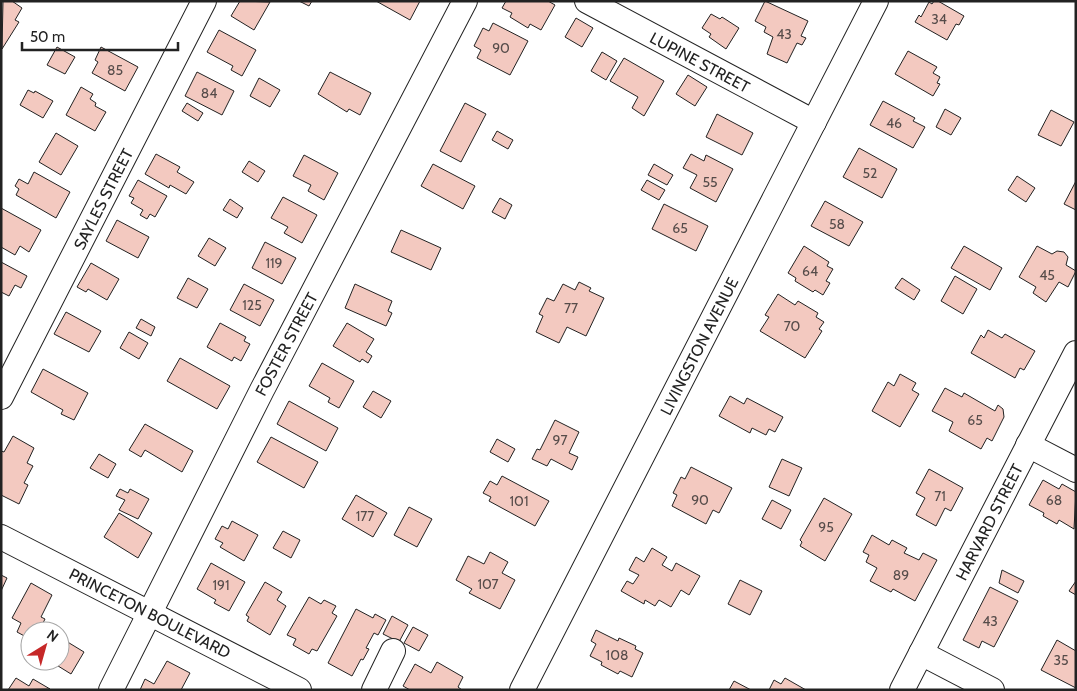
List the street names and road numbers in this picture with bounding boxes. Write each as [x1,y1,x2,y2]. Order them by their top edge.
street label: LUPINE STREET [647,28,753,97]
street label: SAYLES STREET [70,145,137,253]
street label: LIVINGSTON AVENUE [656,274,742,418]
street label: FOSTER STREET [251,289,322,399]
street label: HARVARD STREET [952,460,1027,584]
street label: PRINCETON BOULEVARD [66,564,234,662]

